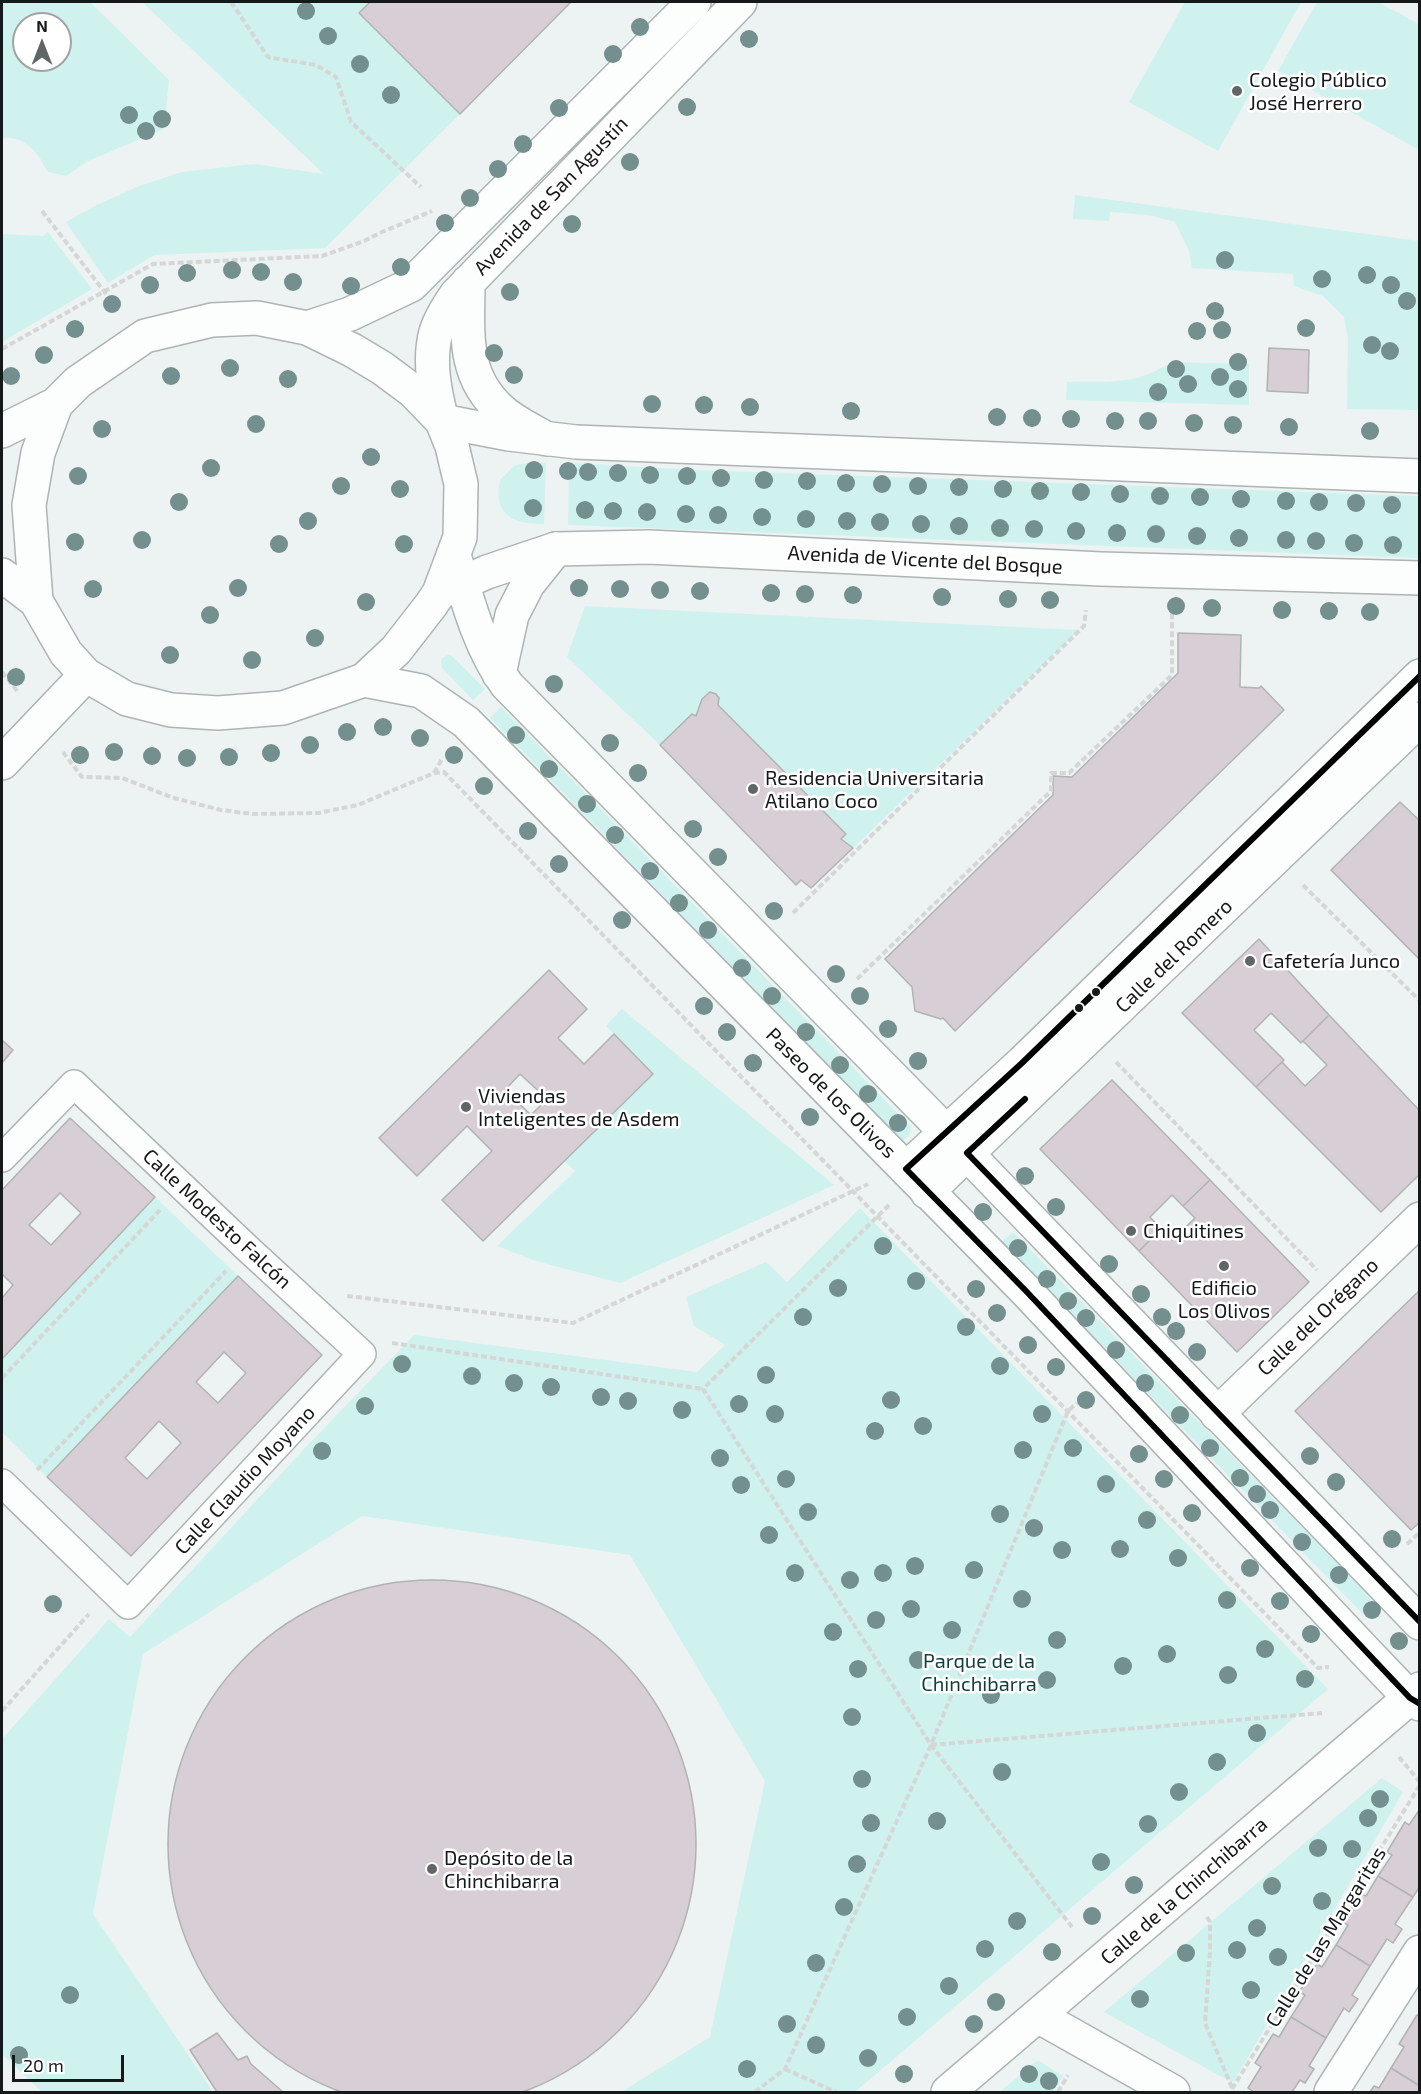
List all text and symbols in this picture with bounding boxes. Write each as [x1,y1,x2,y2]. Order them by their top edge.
north arrow [12,12,72,72]
text: N [36,16,48,35]
place label: Colegio Público José Herrero [1249,68,1387,115]
marker: Colegio Público José Herrero [1230,84,1244,98]
street label: Avenida de San Agustín [469,112,633,280]
street label: Avenida de Vicente del Bosque [787,541,1063,579]
place label: Residencia Universitaria Atilano Coco [765,766,984,813]
marker: Residencia Universitaria Atilano Coco [746,782,760,796]
street label: Calle del Romero [1111,894,1237,1018]
place label: Cafetería Junco [1262,949,1400,973]
marker: Cafetería Junco [1243,954,1257,968]
unlabelled marker [1090,986,1102,998]
unlabelled marker [1073,1002,1085,1014]
street label: Paseo de los Olivos [761,1023,901,1163]
place label: Viviendas Inteligentes de Asdem [478,1084,680,1131]
marker: Viviendas Inteligentes de Asdem [459,1100,473,1114]
street label: Calle Modesto Falcón [138,1144,296,1294]
place label: Chiquitines [1143,1219,1244,1243]
marker: Chiquitines [1124,1224,1138,1238]
street label: Calle del Orégano [1252,1253,1384,1381]
marker: Edificio Los Olivos [1217,1259,1231,1273]
place label: Edificio Los Olivos [1178,1276,1270,1323]
street label: Calle Claudio Moyano [170,1401,320,1559]
park label: Parque de la Chinchibarra [921,1649,1037,1696]
street label: Calle de la Chinchibarra [1096,1812,1272,1970]
street label: Calle de las Margaritas [1261,1842,1391,2032]
place label: Depósito de la Chinchibarra [444,1846,573,1893]
marker: Depósito de la Chinchibarra [425,1862,439,1876]
scale bar [15,2043,128,2081]
text: 20 m [23,2054,64,2076]

